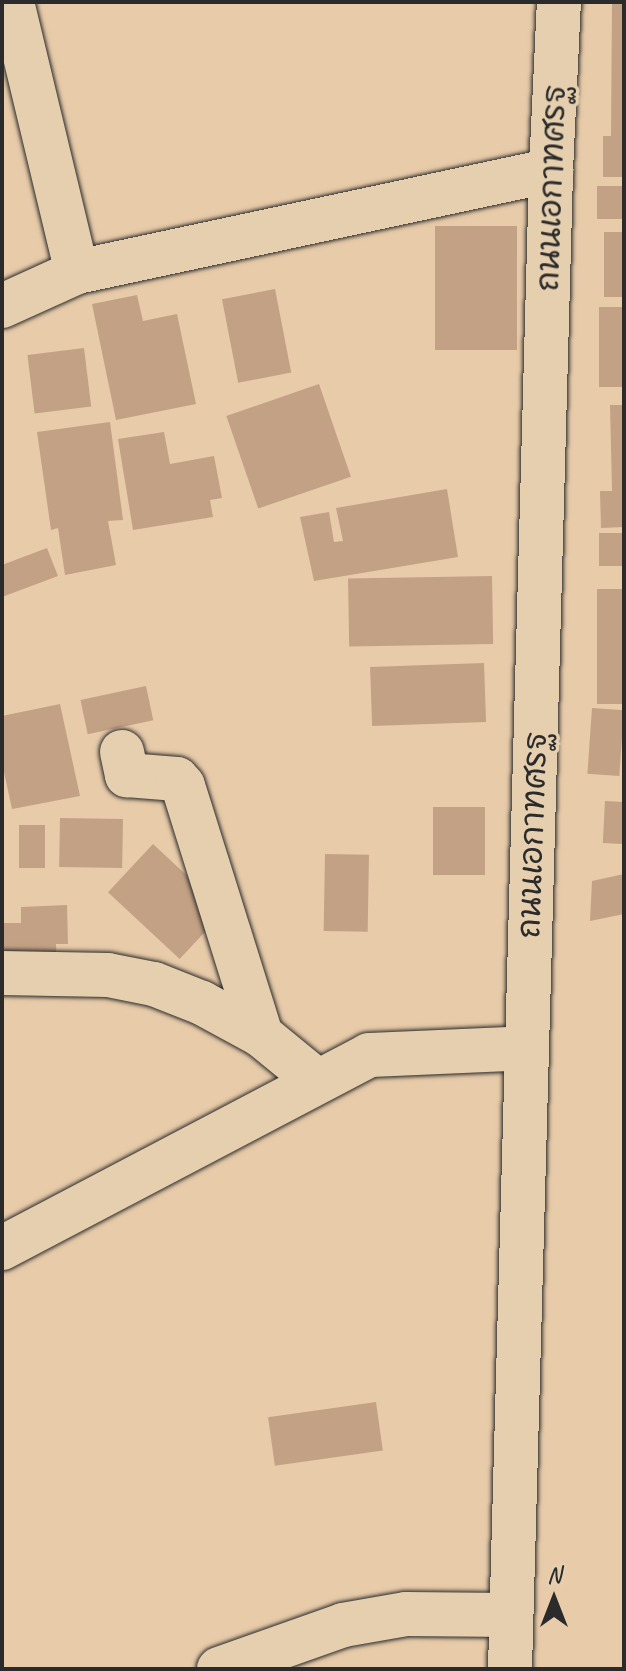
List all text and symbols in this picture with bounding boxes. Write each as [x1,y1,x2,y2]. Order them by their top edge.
street label: ถนนเอกาทศรฐ [529,84,575,292]
street label: ถนนเอกาทศรฐ [510,731,556,939]
north arrow [514,1559,594,1639]
text: N [547,1561,561,1589]

